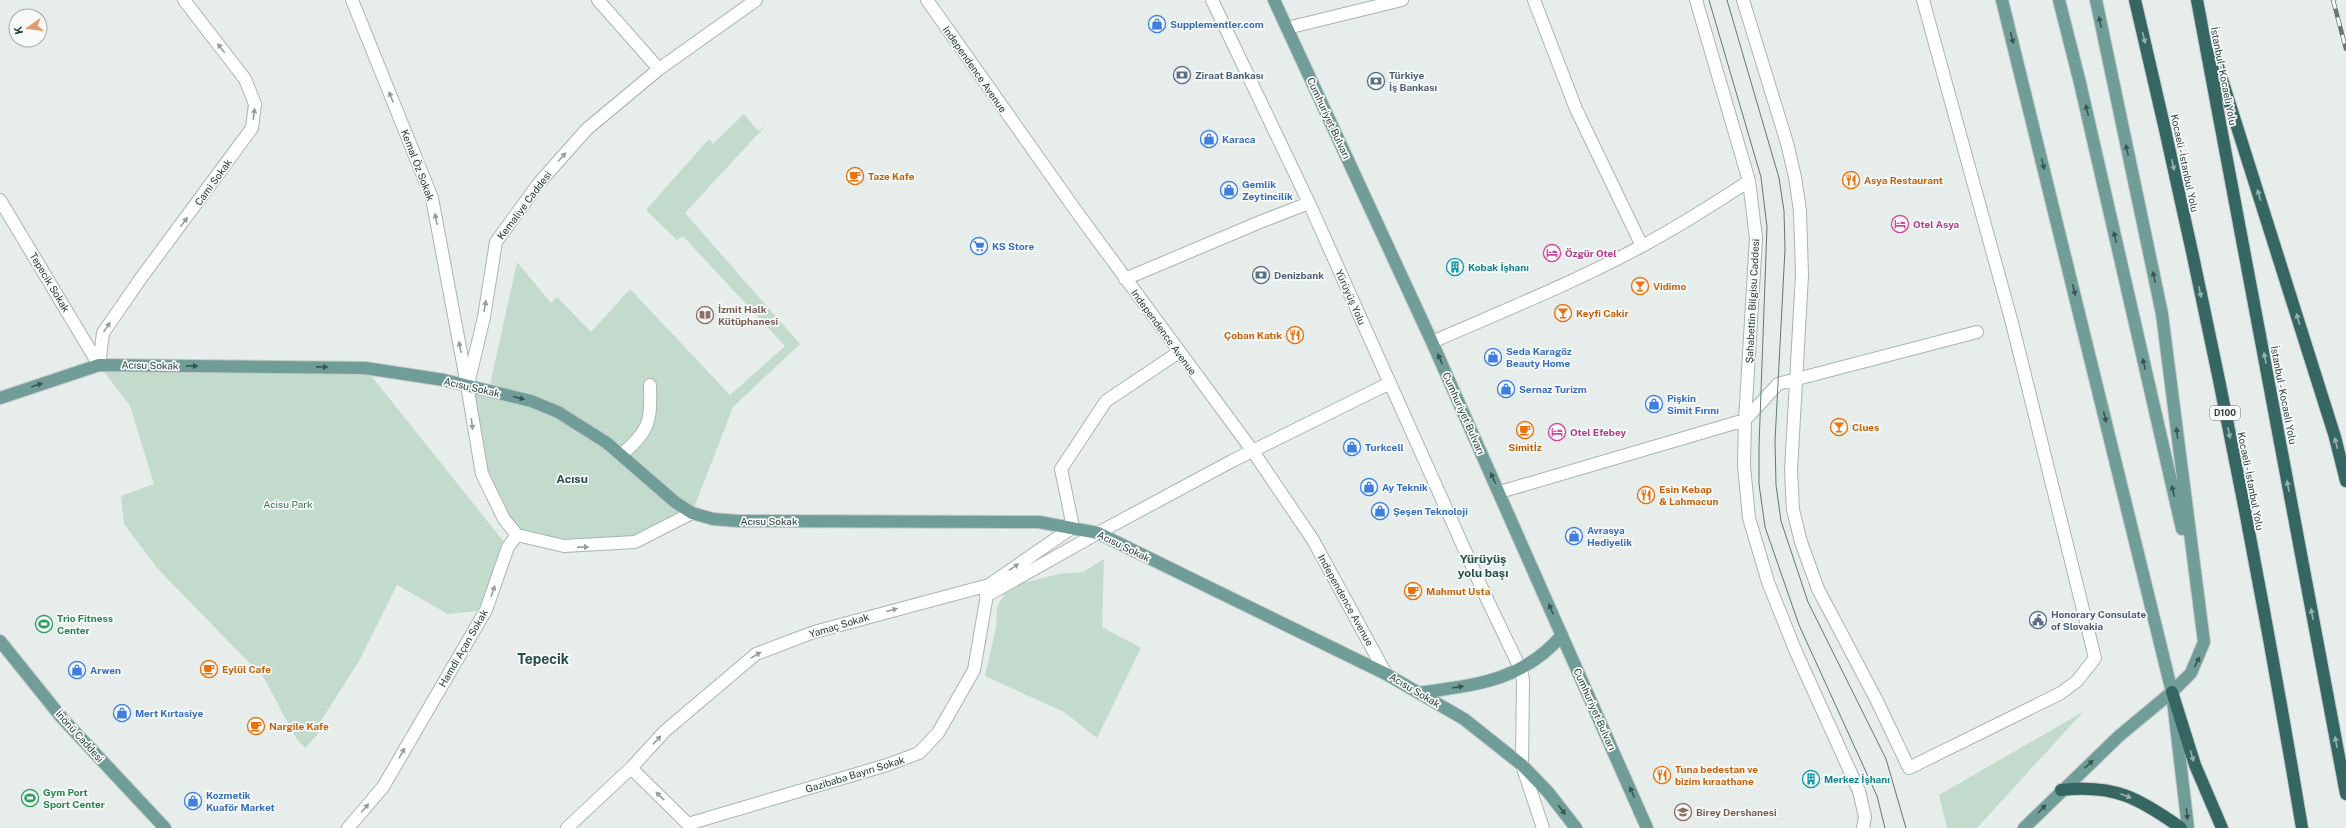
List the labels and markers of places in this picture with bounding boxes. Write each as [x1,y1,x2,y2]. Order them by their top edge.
shop icon: Supplementler.com [1147,14,1167,34]
place label: Supplementler.com [1170,18,1264,30]
bank icon: Ziraat Bankası [1172,65,1192,85]
place label: Ziraat Bankası [1195,69,1264,81]
place label: Türkiye İş Bankası [1389,69,1437,93]
bank icon: Türkiye İş Bankası [1366,71,1386,91]
shop icon: Karaca [1199,129,1219,149]
place label: Karaca [1222,133,1256,145]
cafe icon: Taze Kafe [845,166,865,186]
place label: Taze Kafe [868,170,915,182]
restaurant icon: Asya Restaurant [1841,170,1861,190]
place label: Asya Restaurant [1864,174,1943,186]
place label: Gemlik Zeytincilik [1242,178,1293,202]
shop icon: Gemlik Zeytincilik [1219,180,1239,200]
hotel icon: Otel Asya [1890,214,1910,234]
place label: Otel Asya [1913,218,1960,230]
supermarket icon: KS Store [969,236,989,256]
place label: KS Store [992,240,1035,252]
hotel icon: Özgür Otel [1542,243,1562,263]
place label: Özgür Otel [1565,247,1617,259]
building icon: Kobak İşhanı [1445,257,1465,277]
place label: Kobak İşhanı [1468,261,1529,273]
bank icon: Denizbank [1251,265,1271,285]
place label: Denizbank [1274,269,1324,281]
bar icon: Vidimo [1630,276,1650,296]
place label: Vidimo [1653,280,1686,292]
place label: İzmit Halk Kütüphanesi [718,303,778,327]
bar icon: Keyfi Cakir [1553,303,1573,323]
library icon: İzmit Halk Kütüphanesi [695,305,715,325]
place label: Keyfi Cakir [1576,307,1629,319]
restaurant icon: Çoban Katık [1285,325,1305,345]
place label: Çoban Katık [1224,329,1282,341]
place label: Seda Karagöz Beauty Home [1506,345,1572,369]
shop icon: Seda Karagöz Beauty Home [1483,347,1503,367]
shop icon: Sernaz Turizm [1496,379,1516,399]
place label: Sernaz Turizm [1519,383,1587,395]
place label: Pişkin Simit Fırını [1667,392,1719,416]
shop icon: Pişkin Simit Fırını [1644,394,1664,414]
bar icon: Clues [1829,417,1849,437]
cafe icon: Simitİz [1515,420,1535,440]
place label: Clues [1852,421,1879,433]
hotel icon: Otel Efebey [1547,422,1567,442]
place label: Otel Efebey [1570,426,1627,438]
shop icon: Turkcell [1342,437,1362,457]
place label: Turkcell [1365,441,1404,453]
place label: Simitİz [1508,441,1542,453]
shop icon: Ay Teknik [1359,477,1379,497]
place label: Ay Teknik [1382,481,1428,493]
place label: Esin Kebap & Lahmacun [1659,483,1718,507]
restaurant icon: Esin Kebap & Lahmacun [1636,485,1656,505]
shop icon: Şeşen Teknoloji [1370,501,1390,521]
place label: Şeşen Teknoloji [1393,505,1468,517]
place label: Avrasya Hediyelik [1587,524,1632,548]
shop icon: Avrasya Hediyelik [1564,526,1584,546]
cafe icon: Mahmut Usta [1403,581,1423,601]
place label: Mahmut Usta [1426,585,1491,597]
place label: Honorary Consulate of Slovakia [2051,608,2147,632]
public building icon: Honorary Consulate of Slovakia [2028,610,2048,630]
place label: Trio Fitness Center [57,612,113,636]
sports icon: Trio Fitness Center [34,614,54,634]
cafe icon: Eylül Cafe [199,659,219,679]
shop icon: Arwen [67,660,87,680]
place label: Eylül Cafe [222,663,271,675]
place label: Arwen [90,664,121,676]
shop icon: Mert Kırtasiye [112,703,132,723]
place label: Mert Kırtasiye [135,707,203,719]
cafe icon: Nargile Kafe [246,716,266,736]
place label: Nargile Kafe [269,720,329,732]
place label: Tuna bedestan ve bizim kıraathane [1675,763,1758,787]
restaurant icon: Tuna bedestan ve bizim kıraathane [1652,765,1672,785]
building icon: Merkez İşhanı [1801,769,1821,789]
place label: Merkez İşhanı [1824,773,1890,785]
place label: Gym Port Sport Center [43,786,105,810]
sports icon: Gym Port Sport Center [20,788,40,808]
place label: Kozmetik Kuaför Market [206,789,275,813]
shop icon: Kozmetik Kuaför Market [183,791,203,811]
school or university icon: Birey Dershanesi [1673,802,1693,822]
place label: Birey Dershanesi [1696,806,1777,818]

